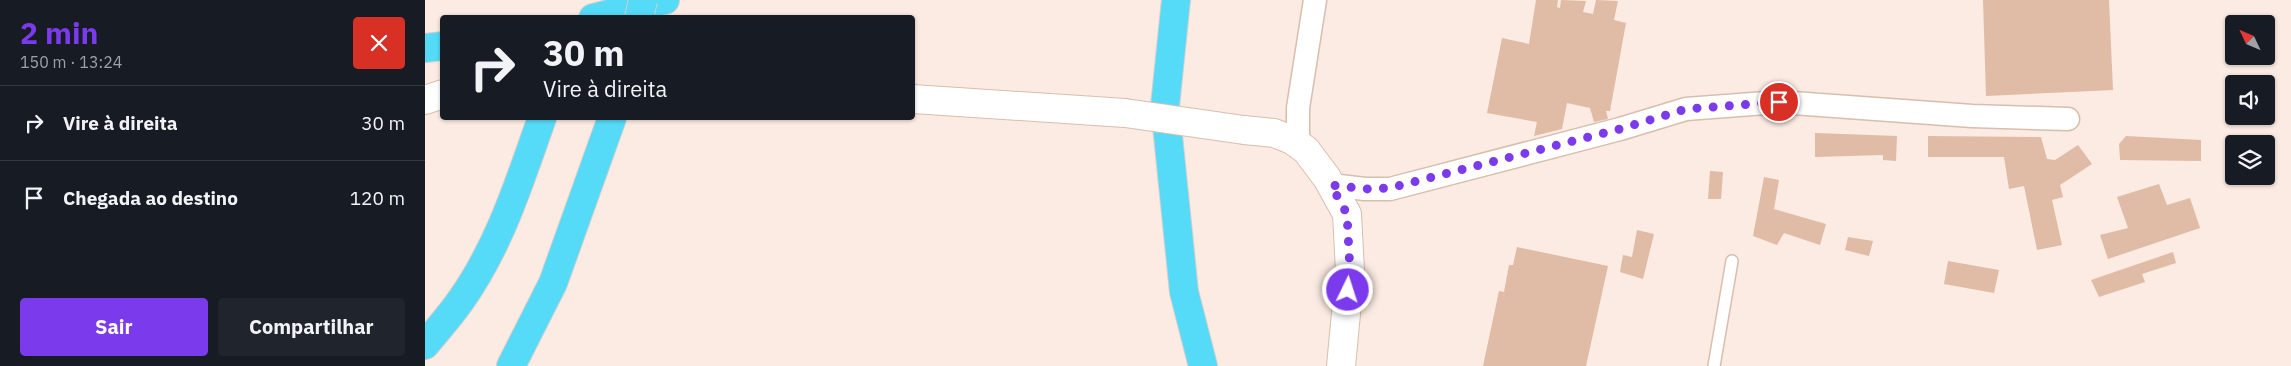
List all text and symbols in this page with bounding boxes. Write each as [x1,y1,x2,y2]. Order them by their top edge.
text: 2 min [20,13,98,52]
north arrow [2225,15,2275,65]
map controls [2225,15,2275,185]
button: close [353,17,405,69]
text: 30 m [543,30,625,76]
icon: right [460,35,525,100]
text: 150 m · 13:24 [20,52,122,72]
text: Vire à direita [543,74,667,103]
button: sound [2225,75,2275,125]
pin [1758,81,1800,123]
icon: arrive [1765,88,1793,116]
icon: right [20,109,48,137]
text: Vire à direita [63,111,178,135]
text: 30 m [361,111,405,135]
button: layers [2225,135,2275,185]
icon: arrive [20,184,48,212]
text: Chegada ao destino [63,186,238,210]
text: 120 m [350,186,405,210]
position arrow [1321,263,1373,315]
button: Sair [20,298,208,356]
button: Compartilhar [218,298,405,356]

